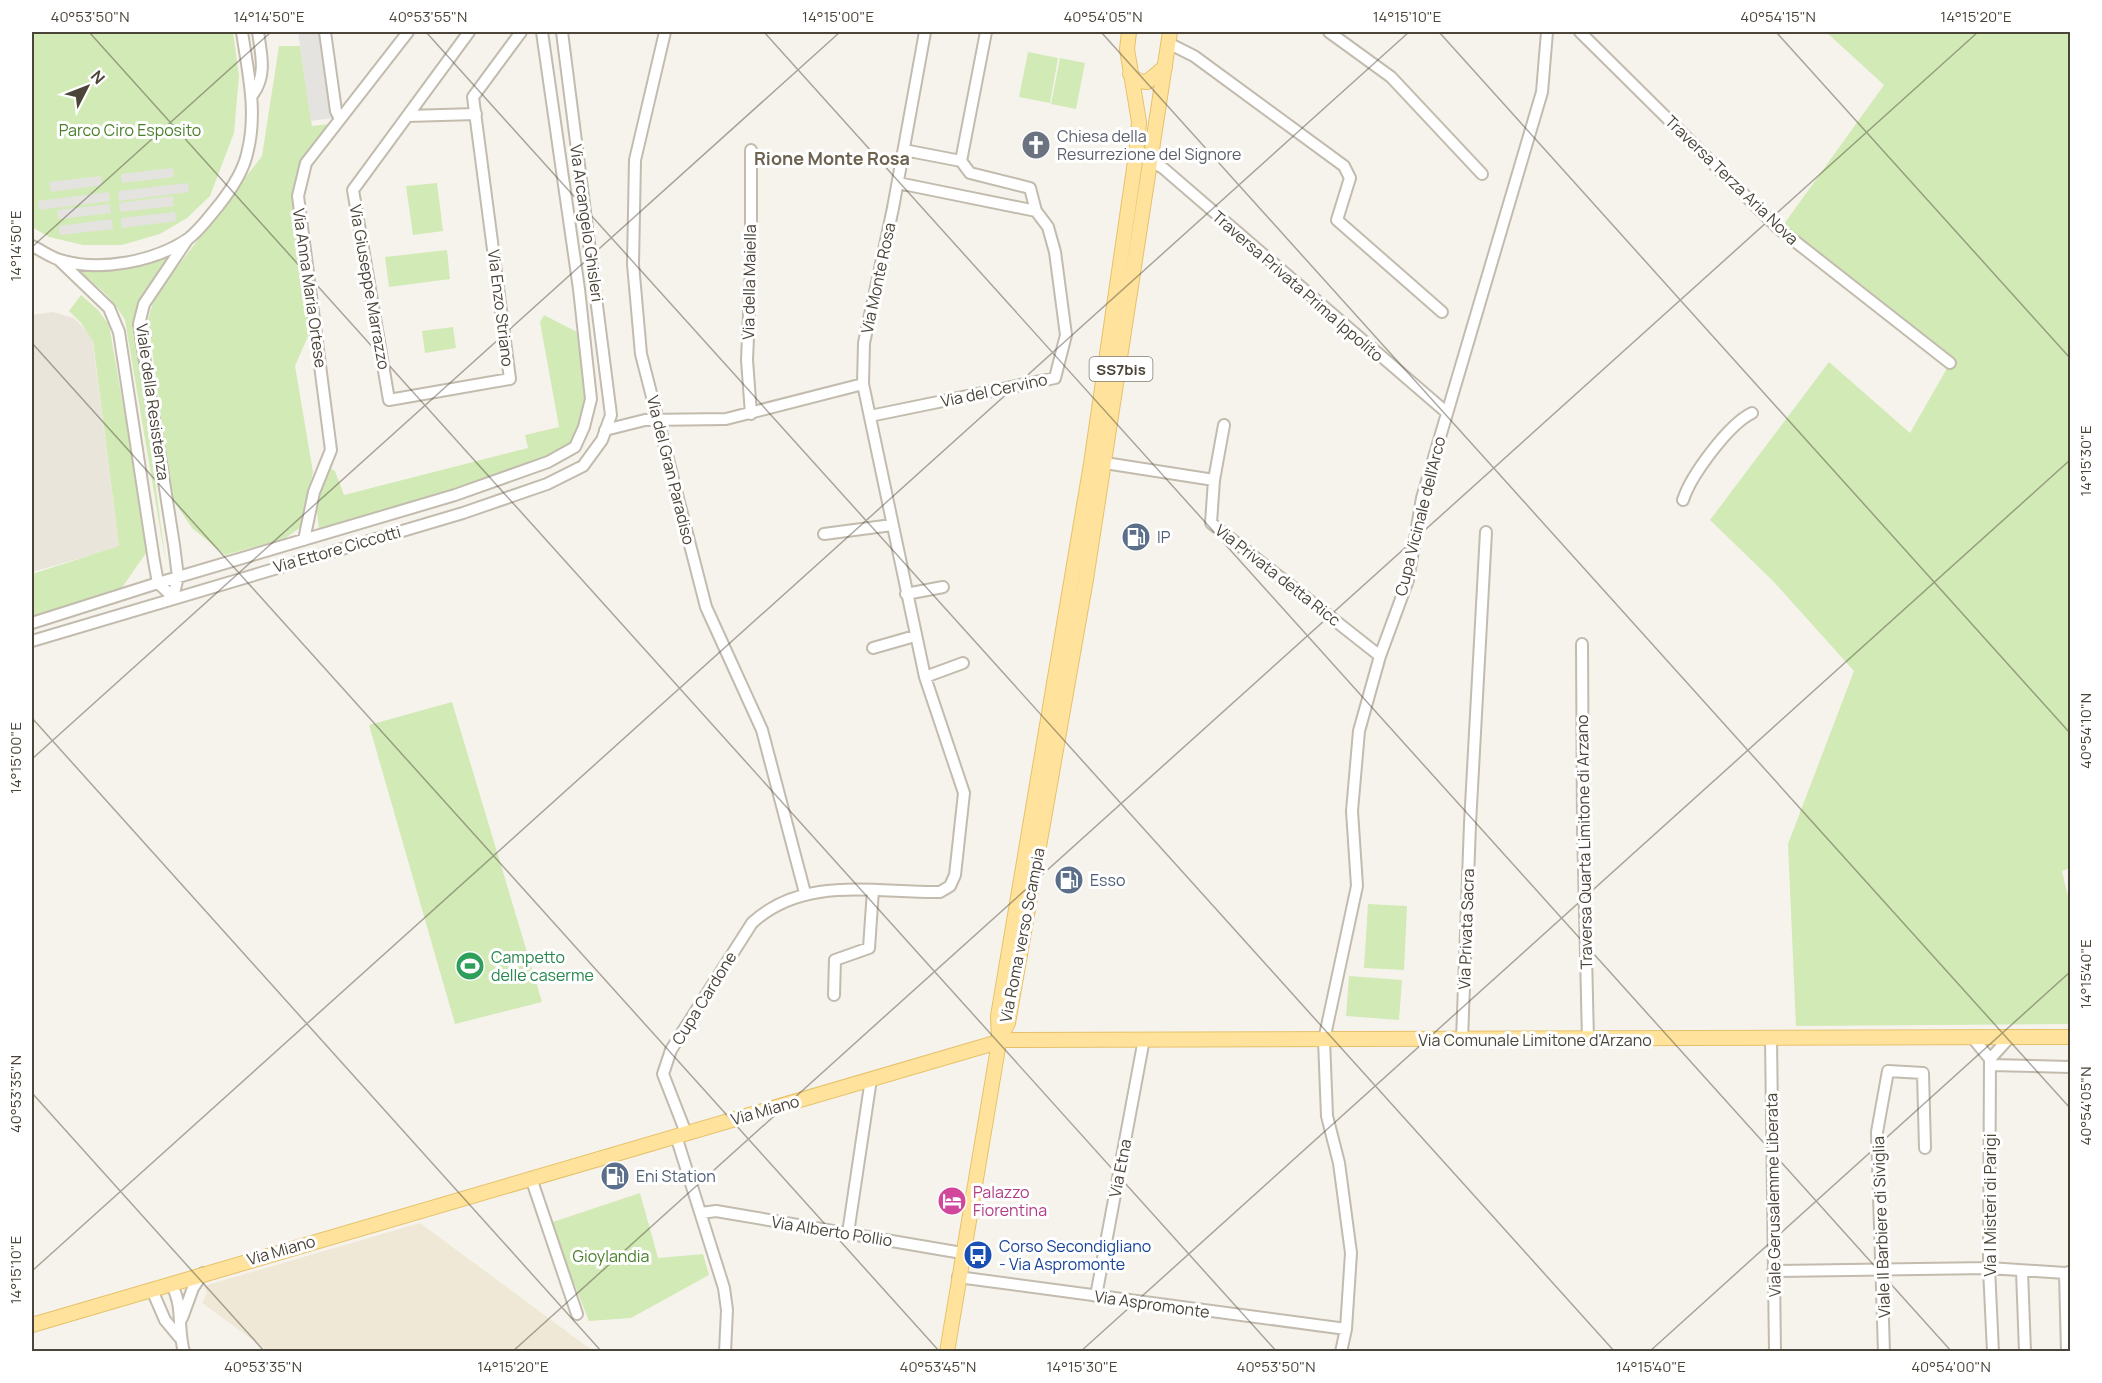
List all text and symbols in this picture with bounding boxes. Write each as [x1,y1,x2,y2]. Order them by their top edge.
text: 40°53'50"N [51,6,129,27]
text: 14°14'50"E [233,6,305,27]
text: 40°53'55"N [389,6,467,27]
text: 14°15'00"E [802,6,874,27]
text: 40°54'05"N [1064,6,1142,27]
text: 14°15'10"E [1373,6,1441,27]
text: 40°54'15"N [1740,6,1816,27]
text: 14°15'20"E [1940,6,2012,27]
north arrow [57,57,117,117]
text: N [86,65,110,89]
street label: Traversa Terza Aria Nova [1660,110,1804,250]
park label: Parco Ciro Esposito [59,119,201,141]
place label: Chiesa della Resurrezione del Signore [1057,125,1241,165]
church icon: Chiesa della Resurrezione del Signore [1020,129,1052,161]
street label: Via Arcangelo Ghisleri [565,143,609,303]
district label: Rione Monte Rosa [754,146,910,170]
street label: Via Giuseppe Marrazzo [345,203,395,371]
street label: Traversa Privata Prima Ippolito [1208,206,1388,366]
street label: Via Anna Maria Ortese [288,207,332,369]
text: 14°14'50"E [5,210,26,282]
street label: Via Monte Rosa [855,220,901,336]
street label: Via della Maiella [737,224,761,340]
street label: Via Enzo Striano [483,248,519,368]
street label: Viale della Resistenza [131,322,175,482]
road number: SS7bis [1090,357,1152,381]
street label: Via del Cervino [939,368,1049,412]
street label: Via del Gran Paradiso [642,393,700,547]
text: 14°15'30"E [2075,425,2096,497]
street label: Cupa Vicinale dell'Arco [1390,434,1450,598]
street label: Via Privata detta Ricc [1211,519,1345,631]
street label: Via Ettore Ciccotti [271,520,403,578]
fuel station icon: IP [1120,521,1152,553]
place label: IP [1157,526,1171,548]
text: 40°54'10"N [2075,693,2096,769]
street label: Traversa Quarta Limitone di Arzano [1571,714,1597,970]
text: 14°15'00"E [5,722,26,794]
street label: Via Roma verso Scampia [994,846,1050,1024]
fuel station icon: Esso [1053,864,1085,896]
street label: Via Privata Sacra [1453,868,1479,990]
place label: Esso [1090,869,1125,891]
text: 14°15'40"E [2075,939,2096,1009]
place label: Campetto delle caserme [491,946,594,986]
street label: Cupa Cardone [667,947,741,1049]
sports icon: Campetto delle caserme [454,950,486,982]
street label: Via Comunale Limitone d'Arzano [1418,1029,1652,1051]
text: 40°53'35"N [5,1055,26,1133]
text: 40°54'05"N [2075,1067,2096,1145]
street label: Via Miano [728,1090,802,1130]
street label: Viale Gerusalemme Liberata [1760,1093,1786,1297]
street label: Via I Misteri di Parigi [1979,1133,2001,1277]
street label: Viale Il Barbiere di Siviglia [1867,1136,1895,1318]
street label: Via Etna [1104,1137,1136,1199]
fuel station icon: Eni Station [599,1160,631,1192]
place label: Eni Station [636,1165,716,1187]
place label: Palazzo Fiorentina [973,1181,1047,1221]
hotel icon: Palazzo Fiorentina [936,1185,968,1217]
street label: Via Alberto Pollio [770,1211,894,1251]
street label: Via Miano [244,1230,318,1270]
place label: Corso Secondigliano - Via Aspromonte [999,1235,1151,1275]
text: 14°15'10"E [5,1236,26,1304]
bus stop icon: Corso Secondigliano - Via Aspromonte [962,1239,994,1271]
park label: Gioylandia [573,1245,649,1267]
street label: Via Aspromonte [1093,1285,1211,1323]
text: 40°53'35"N [224,1356,302,1377]
text: 14°15'20"E [477,1356,549,1377]
text: 40°53'45"N [900,1356,976,1377]
text: 14°15'30"E [1046,1356,1118,1377]
text: 40°53'50"N [1237,1356,1315,1377]
text: 14°15'40"E [1616,1356,1686,1377]
text: 40°54'00"N [1911,1356,1991,1377]

